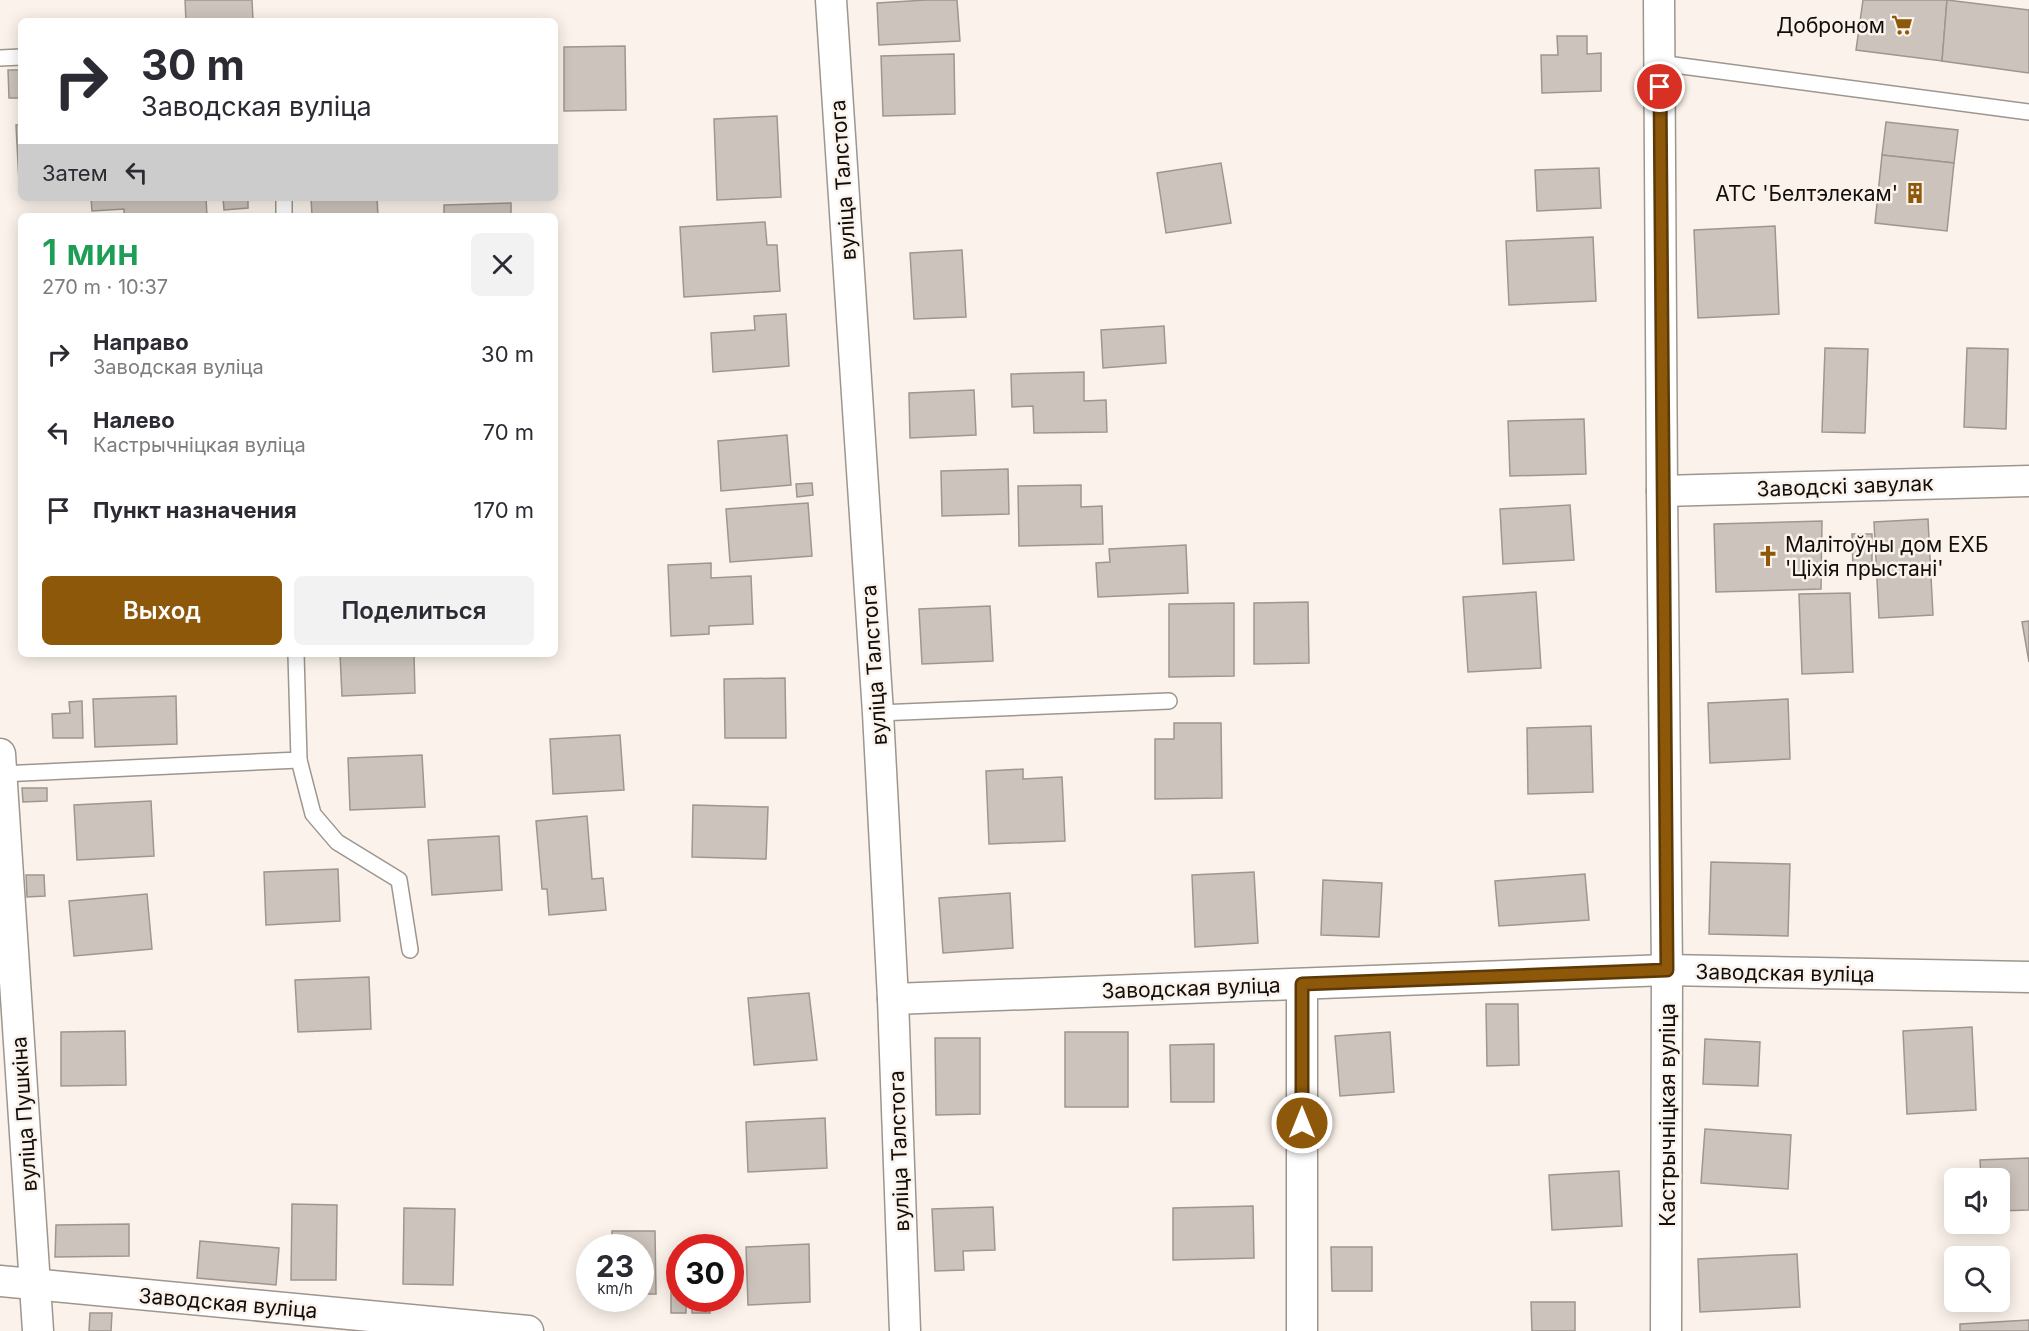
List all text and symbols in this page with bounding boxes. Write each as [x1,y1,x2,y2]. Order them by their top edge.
place label: Доброном [1776,13,1885,38]
supermarket icon: Доброном [1890,13,1914,37]
text: 30 m [141,39,245,90]
icon: right [42,42,120,120]
pin [1634,61,1685,112]
icon: arrive [1643,70,1676,103]
text: Заводская вуліца [141,90,372,123]
street label: вуліца Талстога [825,99,861,261]
icon: left [120,156,153,189]
text: Затем [42,160,108,186]
place label: АТС 'Белтэлекам' [1715,181,1898,206]
building icon: АТС 'Белтэлекам' [1903,181,1927,205]
text: 1 мин [42,230,139,274]
button: close [471,233,534,296]
text: 270 m · 10:37 [42,275,168,299]
text: Направо [93,329,189,355]
icon: right [42,338,75,371]
text: 30 m [481,341,534,367]
text: Заводская вуліца [93,355,264,379]
text: Налево [93,407,175,433]
icon: left [42,416,75,449]
text: 70 m [483,419,534,445]
text: Кастрычніцкая вуліца [93,433,306,457]
street label: Заводскі завулак [1756,470,1934,502]
icon: arrive [42,494,75,527]
text: Пункт назначения [93,497,297,523]
text: 170 m [474,497,534,523]
place label: Малітоўны дом ЕХБ 'Ціхія прыстані' [1785,532,1989,581]
church icon: Малітоўны дом ЕХБ 'Ціхія прыстані' [1756,544,1780,568]
button: Выход [42,576,282,645]
button: Поделиться [294,576,534,645]
street label: вуліца Талстога [856,584,892,746]
street label: Заводская вуліца [1695,959,1875,987]
street label: Заводская вуліца [1101,972,1281,1004]
street label: Кастрычніцкая вуліца [1655,1003,1680,1227]
street label: вуліца Пушкіна [6,1036,42,1192]
street label: вуліца Талстога [884,1070,914,1232]
position arrow [1270,1091,1334,1155]
map controls [1944,1168,2010,1312]
button: sound [1944,1168,2010,1234]
speed limit sign: 30 [666,1234,744,1312]
button: search [1944,1246,2010,1312]
text: 23 [596,1248,634,1284]
text: km/h [597,1279,633,1298]
street label: Заводская вуліца [138,1283,318,1323]

